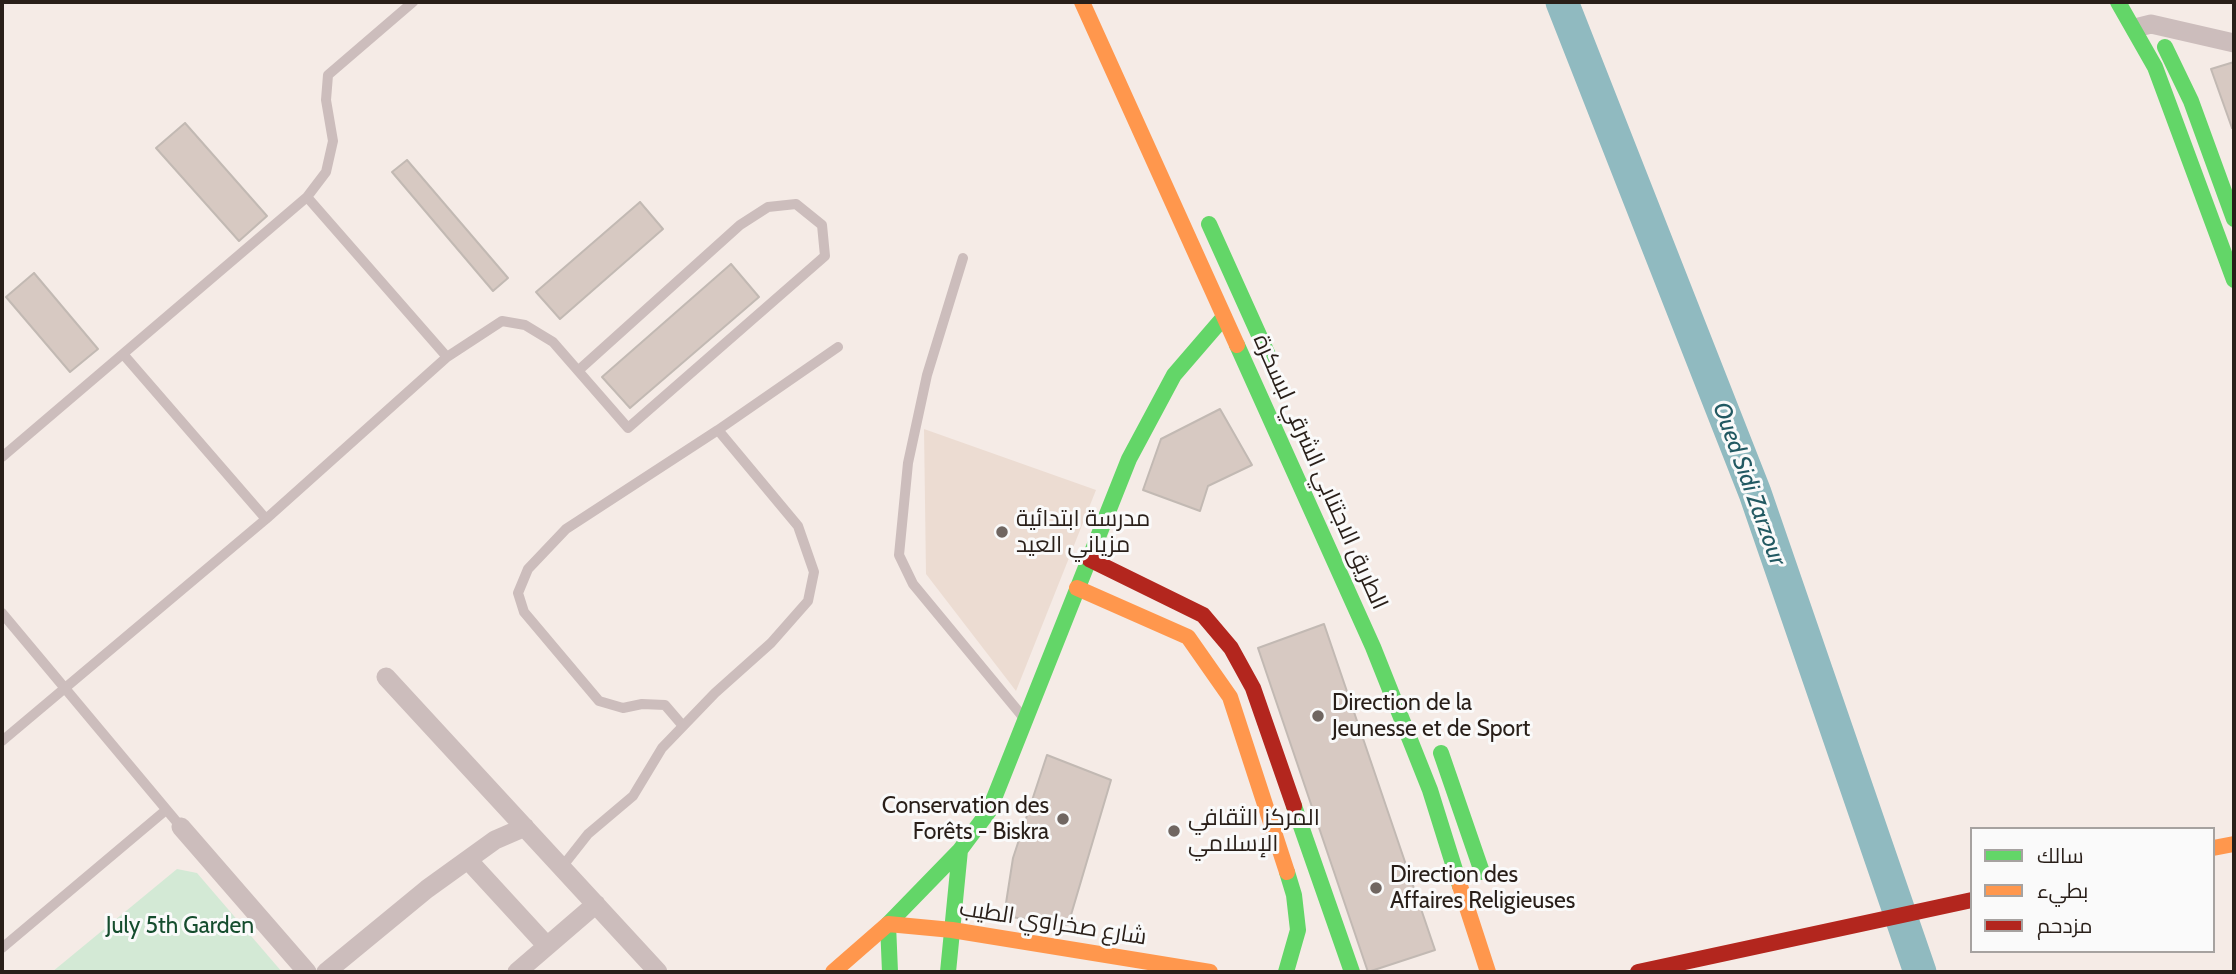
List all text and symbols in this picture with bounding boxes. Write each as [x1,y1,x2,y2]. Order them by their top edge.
street label: الطريق الاجتنابي الشرقي لبسكرة [1247,330,1393,614]
water label: Oued Sidi Zarzour [1706,399,1792,569]
place label: مدرسة ابتدائية مزياني العيد [1016,505,1150,559]
marker: مدرسة ابتدائية مزياني العيد [994,524,1010,540]
place label: Direction de la Jeunesse et de Sport [1332,689,1530,743]
marker: Direction de la Jeunesse et de Sport [1310,708,1326,724]
place label: Conservation des Forêts - Biskra [882,792,1049,846]
place label: المركز الثقافي الإسلامي [1188,804,1320,858]
marker: Conservation des Forêts - Biskra [1055,811,1071,827]
marker: المركز الثقافي الإسلامي [1166,823,1182,839]
legend [1970,827,2215,953]
text: سالك [2037,843,2084,868]
place label: Direction des Affaires Religieuses [1390,861,1575,915]
text: بطيء [2037,878,2088,903]
marker: Direction des Affaires Religieuses [1368,880,1384,896]
street label: شارع صخراوي الطيب [957,895,1149,951]
park label: July 5th Garden [106,912,254,940]
text: مزدحم [2037,913,2092,938]

